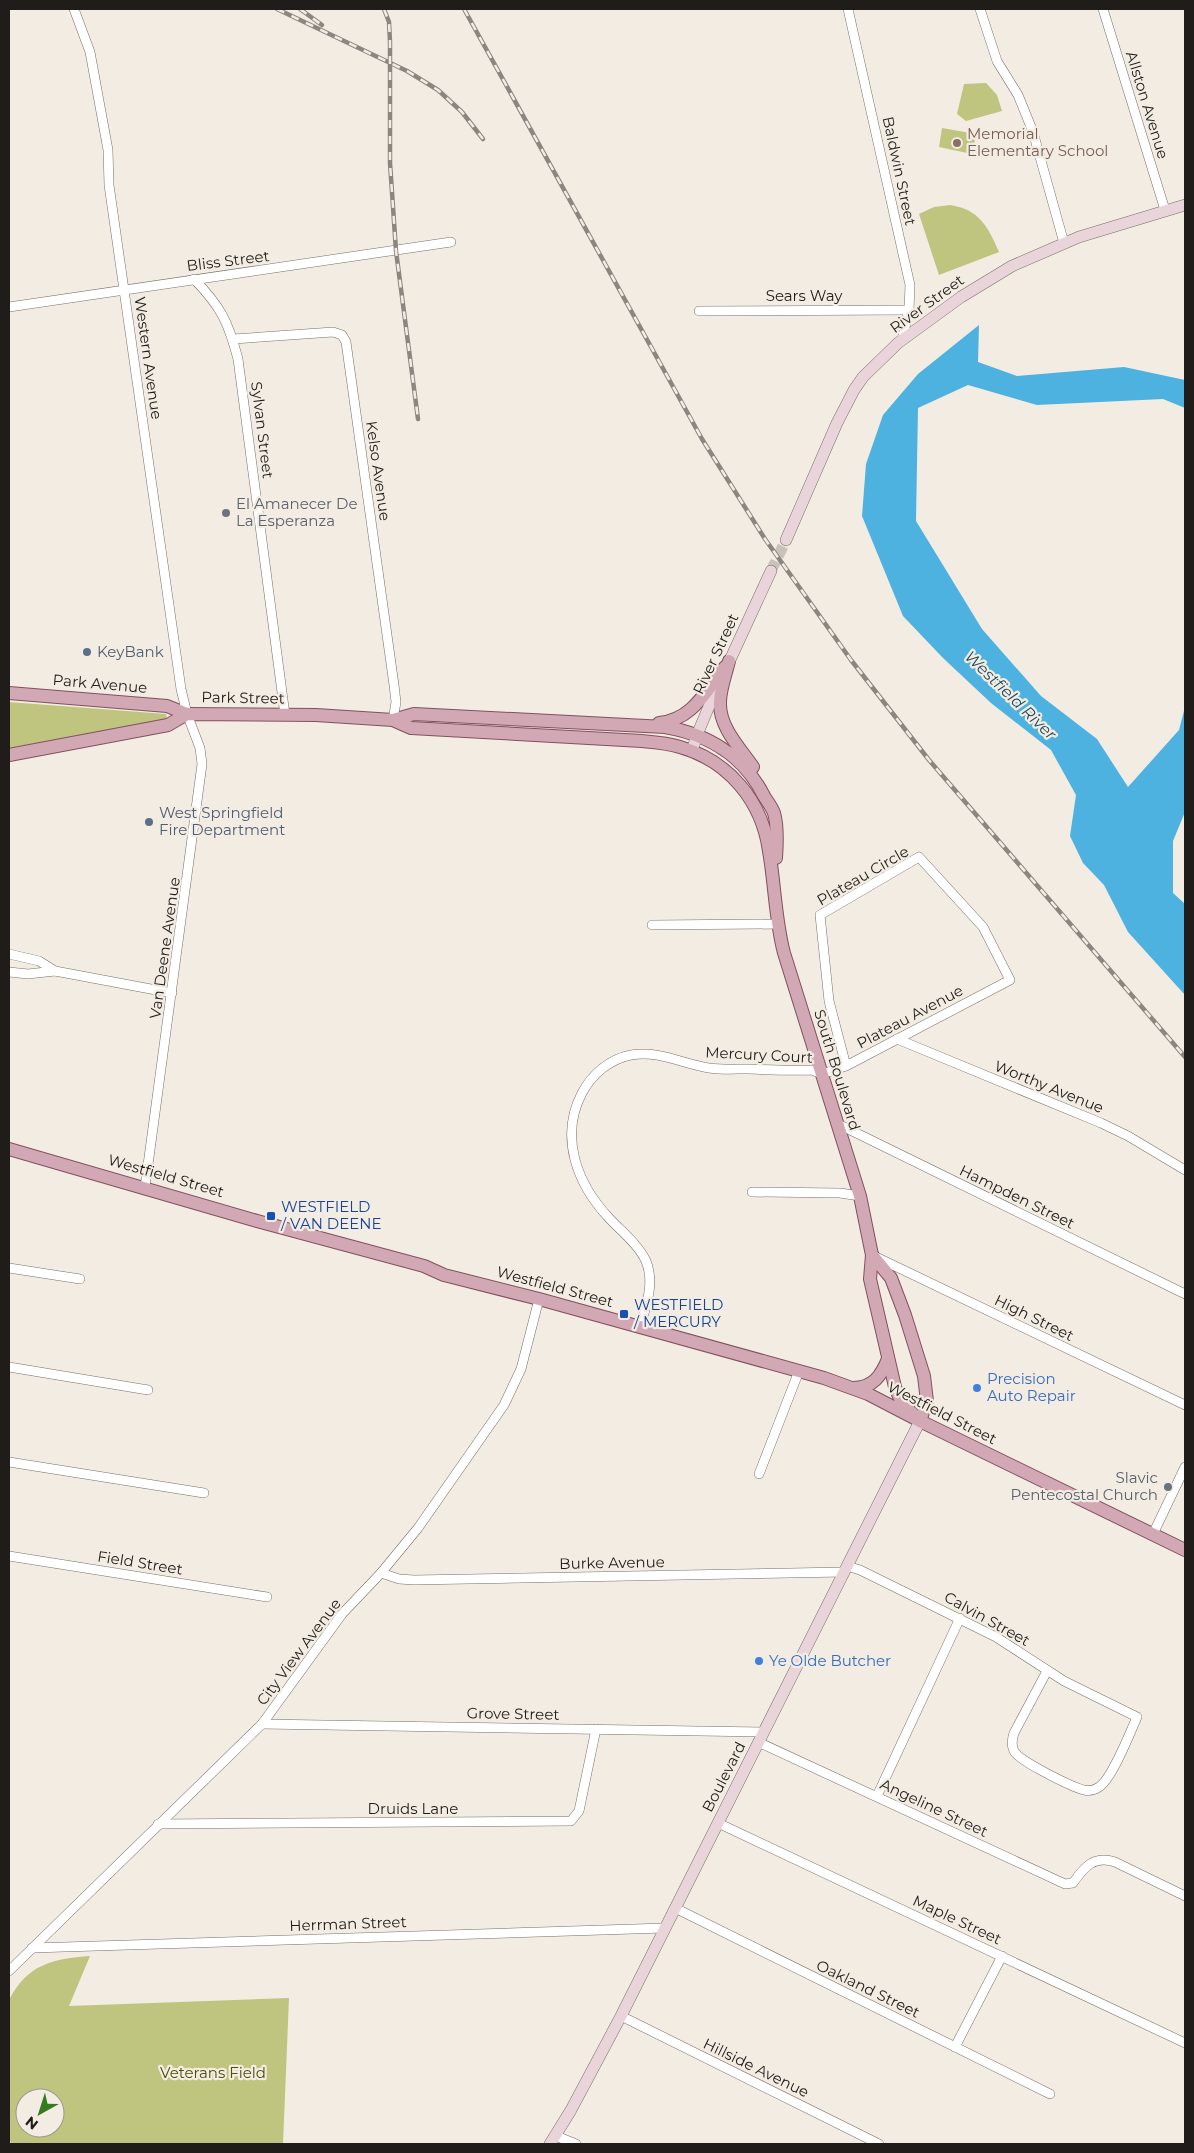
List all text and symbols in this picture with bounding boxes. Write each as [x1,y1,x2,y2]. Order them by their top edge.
street label: Allston Avenue [1122,49,1173,161]
street label: Baldwin Street [879,115,920,227]
place label: Memorial Elementary School [967,124,1108,160]
marker: Memorial Elementary School [951,137,963,149]
street label: Bliss Street [185,246,270,275]
street label: River Street [886,270,968,337]
street label: Sears Way [766,286,843,305]
street label: Western Avenue [130,295,167,420]
street label: Sylvan Street [247,380,278,479]
street label: Kelso Avenue [362,420,395,522]
place label: El Amanecer De La Esperanza [236,494,358,530]
marker: El Amanecer De La Esperanza [220,507,232,519]
street label: River Street [689,610,743,697]
place label: KeyBank [97,642,164,661]
marker: KeyBank [81,646,93,658]
water label: Westfield River [961,647,1061,744]
street label: Park Avenue [52,670,148,697]
street label: Park Street [201,687,285,708]
place label: West Springfield Fire Department [159,803,285,839]
marker: West Springfield Fire Department [143,816,155,828]
street label: Plateau Circle [813,842,912,910]
street label: Van Deene Avenue [145,876,184,1020]
street label: Plateau Avenue [853,981,966,1053]
street label: South Boulevard [810,1007,865,1133]
street label: Mercury Court [705,1042,813,1067]
street label: Worthy Avenue [992,1056,1107,1117]
street label: Westfield Street [106,1150,226,1201]
street label: Hampden Street [957,1160,1078,1233]
place label: WESTFIELD / VAN DEENE [280,1197,381,1233]
marker: WESTFIELD / VAN DEENE [265,1210,277,1222]
street label: Westfield Street [495,1262,615,1311]
street label: High Street [991,1290,1077,1345]
place label: WESTFIELD / MERCURY [633,1295,723,1331]
marker: WESTFIELD / MERCURY [618,1308,630,1320]
place label: Precision Auto Repair [987,1369,1076,1405]
street label: Westfield Street [885,1377,1000,1448]
marker: Precision Auto Repair [971,1382,983,1394]
place label: Slavic Pentecostal Church [1011,1468,1158,1504]
marker: Slavic Pentecostal Church [1162,1481,1174,1493]
street label: Field Street [96,1546,184,1579]
street label: Burke Avenue [559,1552,665,1573]
street label: Calvin Street [941,1587,1033,1650]
street label: City View Avenue [252,1594,345,1709]
place label: Ye Olde Butcher [769,1651,891,1670]
marker: Ye Olde Butcher [753,1655,765,1667]
street label: Grove Street [466,1703,560,1724]
street label: Boulevard [698,1738,749,1815]
street label: Angeline Street [877,1774,991,1841]
street label: Druids Lane [368,1799,458,1818]
street label: Maple Street [910,1891,1005,1948]
street label: Herrman Street [289,1912,407,1935]
street label: Oakland Street [813,1955,923,2022]
street label: Hillside Avenue [700,2034,812,2101]
park label: Veterans Field [160,2063,266,2082]
north arrow [15,2088,65,2138]
text: N [22,2113,42,2134]

